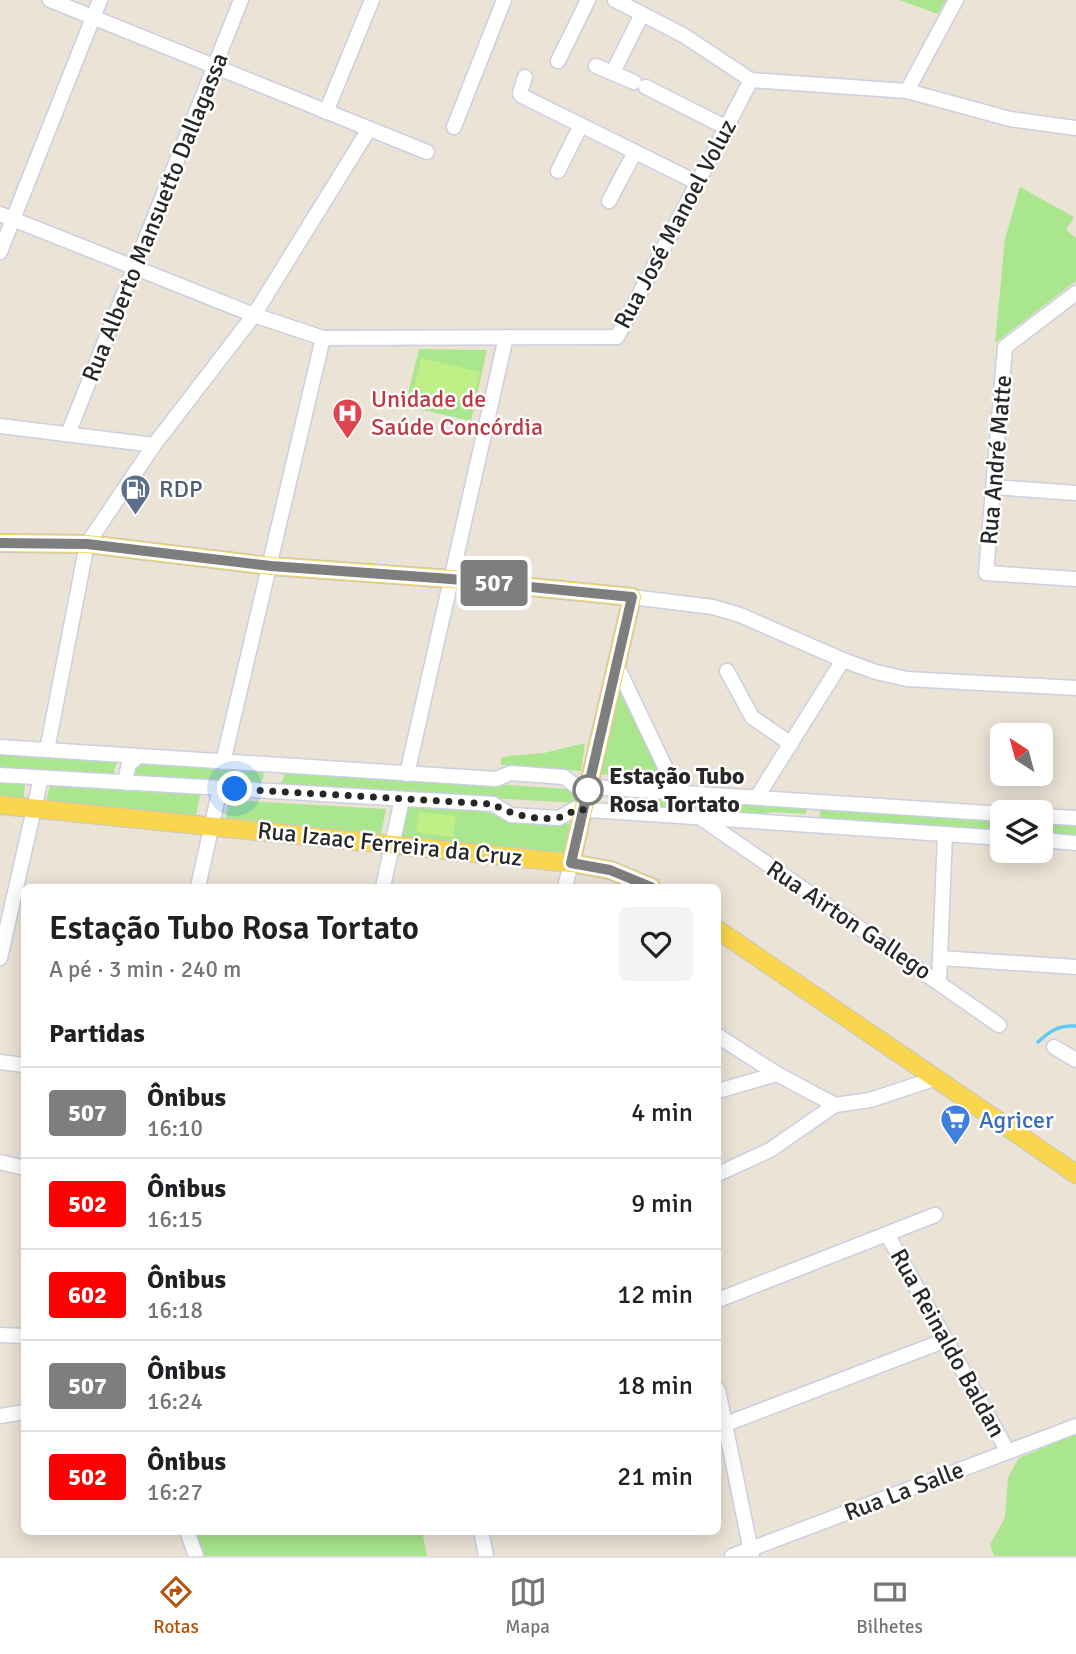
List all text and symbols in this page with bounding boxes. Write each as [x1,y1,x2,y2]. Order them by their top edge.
street label: Rua Alberto Mansuetto Dallagassa [75,48,235,386]
street label: Rua José Manoel Voluz [607,114,743,334]
street label: Rua André Matte [974,374,1018,546]
place label: Unidade de Saúde Concórdia [371,384,543,442]
hospital icon: Unidade de Saúde Concórdia [331,396,365,440]
fuel station icon: RDP [119,472,153,516]
place label: RDP [159,474,203,504]
line badge: 507 [454,560,534,606]
text: 507 [475,568,513,598]
north arrow [990,723,1054,786]
map controls [990,723,1053,863]
place label: Estação Tubo Rosa Tortato [609,761,745,819]
your location [217,771,252,806]
marker: Estação Tubo Rosa Tortato [573,775,603,805]
button: layers [990,800,1053,863]
street label: Rua Izaac Ferreira da Cruz [256,815,524,873]
street label: Rua Airton Gallego [761,854,937,986]
button: heart [619,907,693,981]
text: Estação Tubo Rosa Tortato [49,908,419,949]
text: A pé · 3 min · 240 m [49,955,241,984]
text: Partidas [49,1018,145,1050]
text: Ônibus [147,1082,226,1114]
text: 4 min [631,1097,693,1129]
text: 507 [68,1098,107,1128]
supermarket icon: Agricer [939,1103,973,1147]
place label: Agricer [979,1105,1054,1135]
text: 16:10 [147,1114,203,1143]
text: Ônibus [147,1173,226,1205]
text: 9 min [631,1188,693,1220]
text: 502 [68,1189,107,1219]
text: 16:15 [147,1205,203,1234]
street label: Rua Reinaldo Baldan [884,1243,1012,1443]
text: Ônibus [147,1264,226,1296]
text: 12 min [617,1279,693,1311]
text: 602 [68,1280,107,1310]
text: 16:18 [147,1296,203,1325]
text: Ônibus [147,1355,226,1387]
text: 18 min [617,1370,693,1402]
text: 507 [68,1371,107,1401]
text: 16:24 [147,1387,203,1416]
text: Ônibus [147,1446,226,1478]
street label: Rua La Salle [840,1455,968,1527]
text: 21 min [617,1461,693,1493]
text: 502 [68,1462,107,1492]
text: 16:27 [147,1478,203,1507]
tab: Rotas [153,1573,199,1639]
tab: Mapa [505,1573,550,1639]
tab: Bilhetes [856,1573,923,1639]

